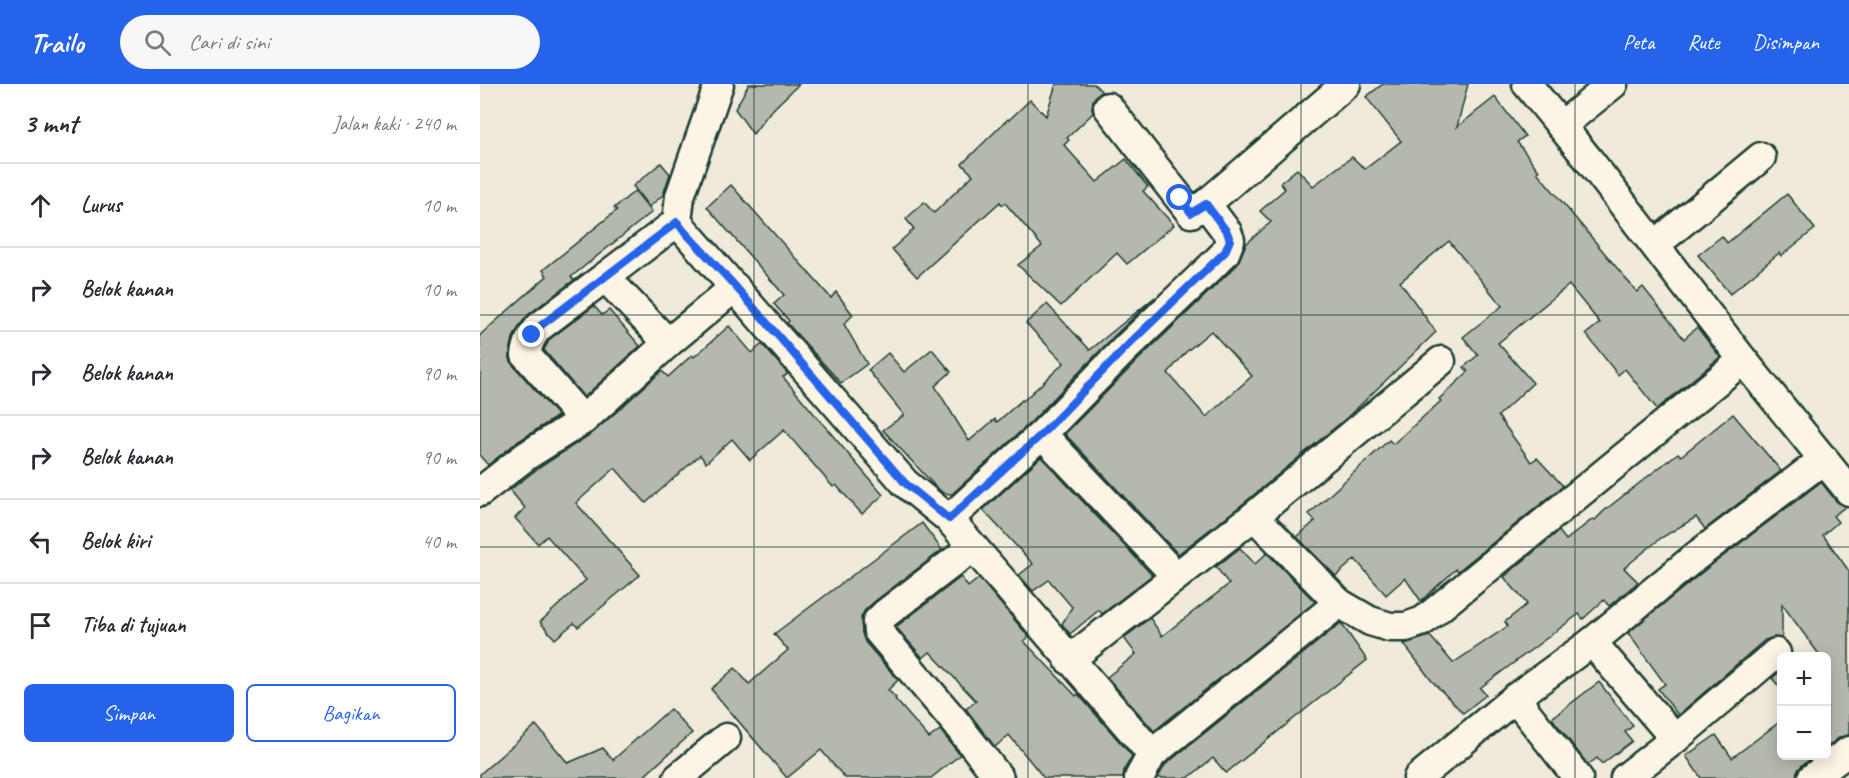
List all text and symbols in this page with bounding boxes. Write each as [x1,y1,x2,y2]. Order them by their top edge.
search box [120,15,540,69]
text: Trailo [30,25,84,60]
icon: search [141,26,174,59]
text: Cari di sini [189,28,270,56]
text: Peta [1623,29,1654,55]
text: Rute [1687,29,1720,55]
text: Disimpan [1753,29,1819,55]
text: 3 mnt [24,107,77,140]
text: Jalan kaki · 240 m [333,111,456,136]
route start [1166,184,1192,210]
icon: ahead [24,189,57,222]
text: Lurus [81,191,121,219]
text: 10 m [422,193,456,218]
icon: right [24,273,57,306]
text: Belok kanan [81,275,173,303]
text: 10 m [422,277,456,302]
route end [518,321,544,347]
icon: right [24,357,57,390]
text: Belok kanan [81,359,173,387]
text: 90 m [422,361,456,386]
icon: right [24,441,57,474]
text: Belok kanan [81,443,173,471]
text: 90 m [422,445,456,470]
icon: left [24,525,57,558]
text: Belok kiri [81,527,150,555]
text: 40 m [422,529,456,554]
icon: arrive [24,609,57,642]
text: Tiba di tujuan [81,611,186,639]
map controls [1777,652,1831,760]
button: + [1777,652,1831,706]
button: Simpan [24,684,234,742]
button: Bagikan [246,684,456,742]
button: − [1777,706,1831,760]

